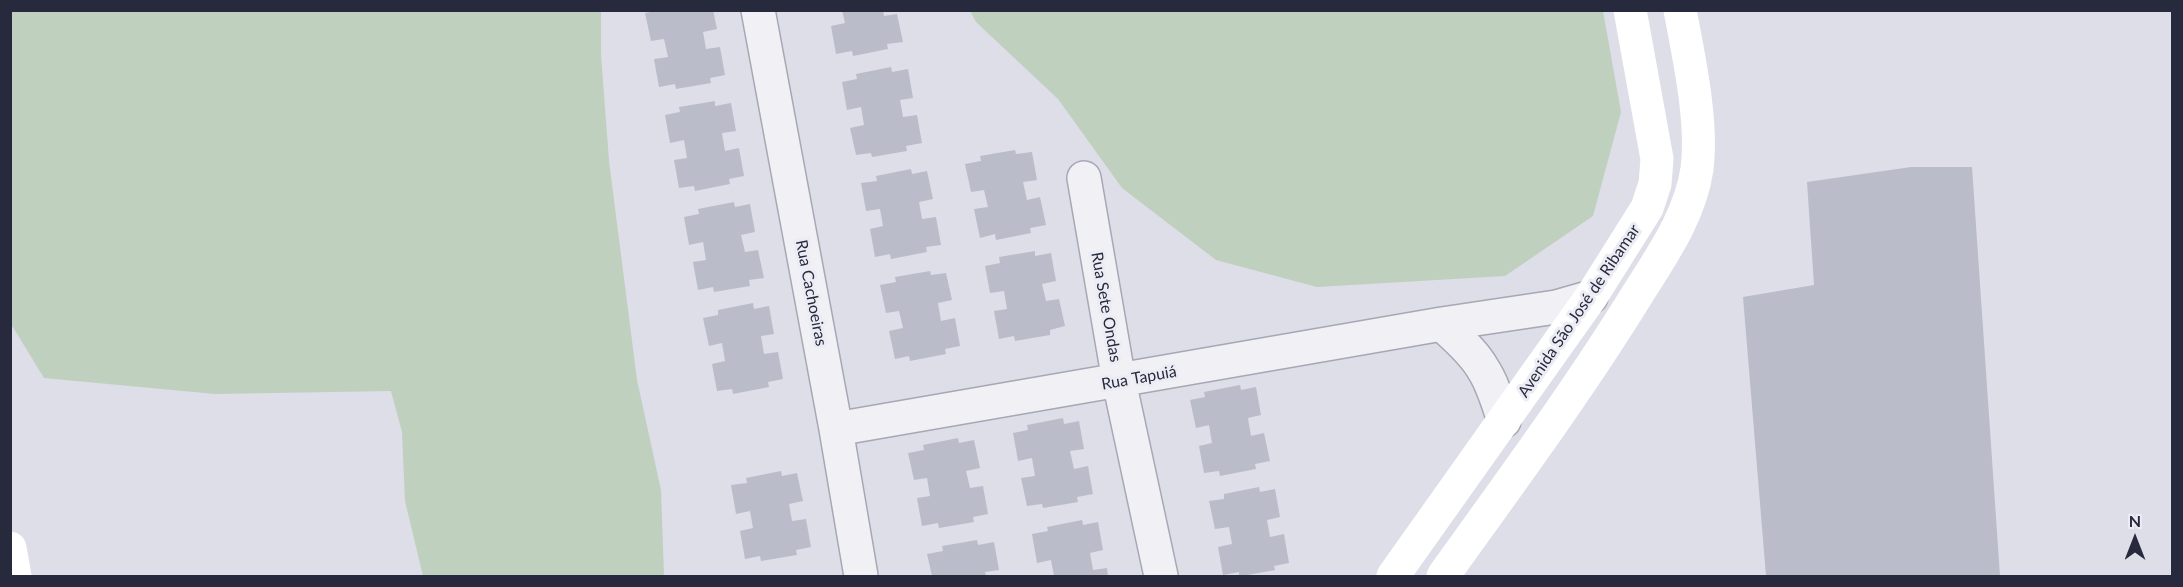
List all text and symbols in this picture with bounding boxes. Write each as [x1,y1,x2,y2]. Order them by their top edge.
street label: Avenida São José de Ribamar [1514,221,1644,401]
street label: Rua Cachoeiras [791,238,831,348]
street label: Rua Sete Ondas [1087,251,1125,363]
street label: Rua Tapuiá [1100,362,1178,394]
north arrow [2105,509,2165,569]
text: N [2129,511,2141,530]

